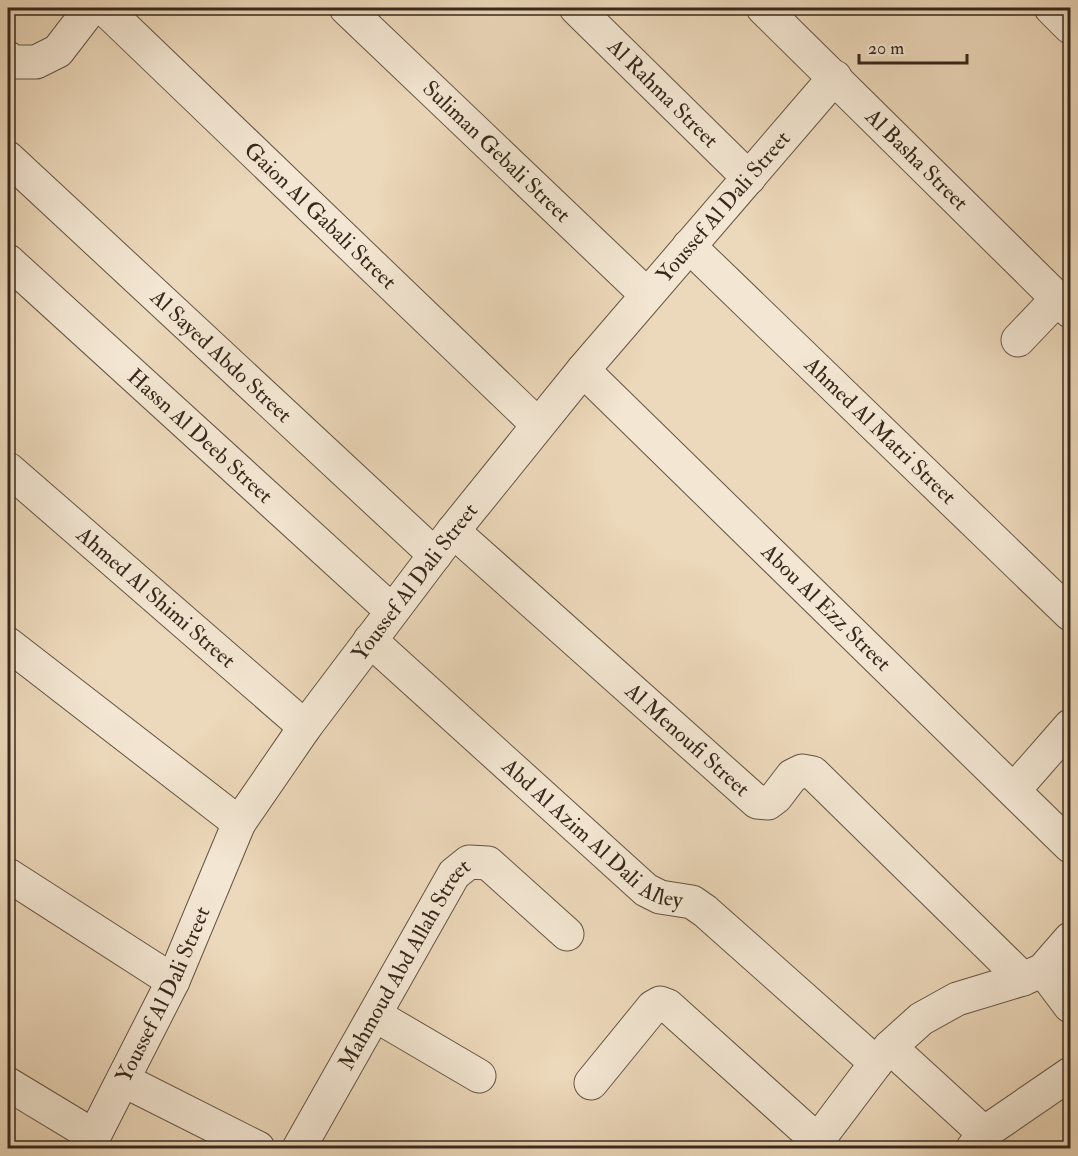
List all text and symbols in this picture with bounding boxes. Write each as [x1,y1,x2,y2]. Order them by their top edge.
scale bar [859,27,967,65]
street label: Al Rahma Street [601,32,724,154]
text: 20 m [868,37,904,60]
street label: Suliman Gebali Street [417,74,576,229]
street label: Al Basha Street [859,102,974,217]
street label: Youssef Al Dali Street [650,125,796,288]
street label: Gaion Al Gabali Street [238,136,402,295]
street label: Al Sayed Abdo Street [144,283,298,429]
street label: Ahmed Al Matri Street [798,350,962,511]
street label: Hassn Al Deeb Street [122,363,279,510]
street label: Youssef Al Dali Street [346,497,484,667]
street label: Ahmed Al Shimi Street [70,520,241,674]
street label: Abou Al Ezz Street [755,537,897,677]
street label: Al Menoufi Street [619,676,755,803]
street label: Abd Al Azim Al Dali Alley [495,752,685,914]
street label: Mahmoud Abd Allah Street [332,852,476,1075]
street label: Youssef Al Dali Street [110,902,217,1087]

